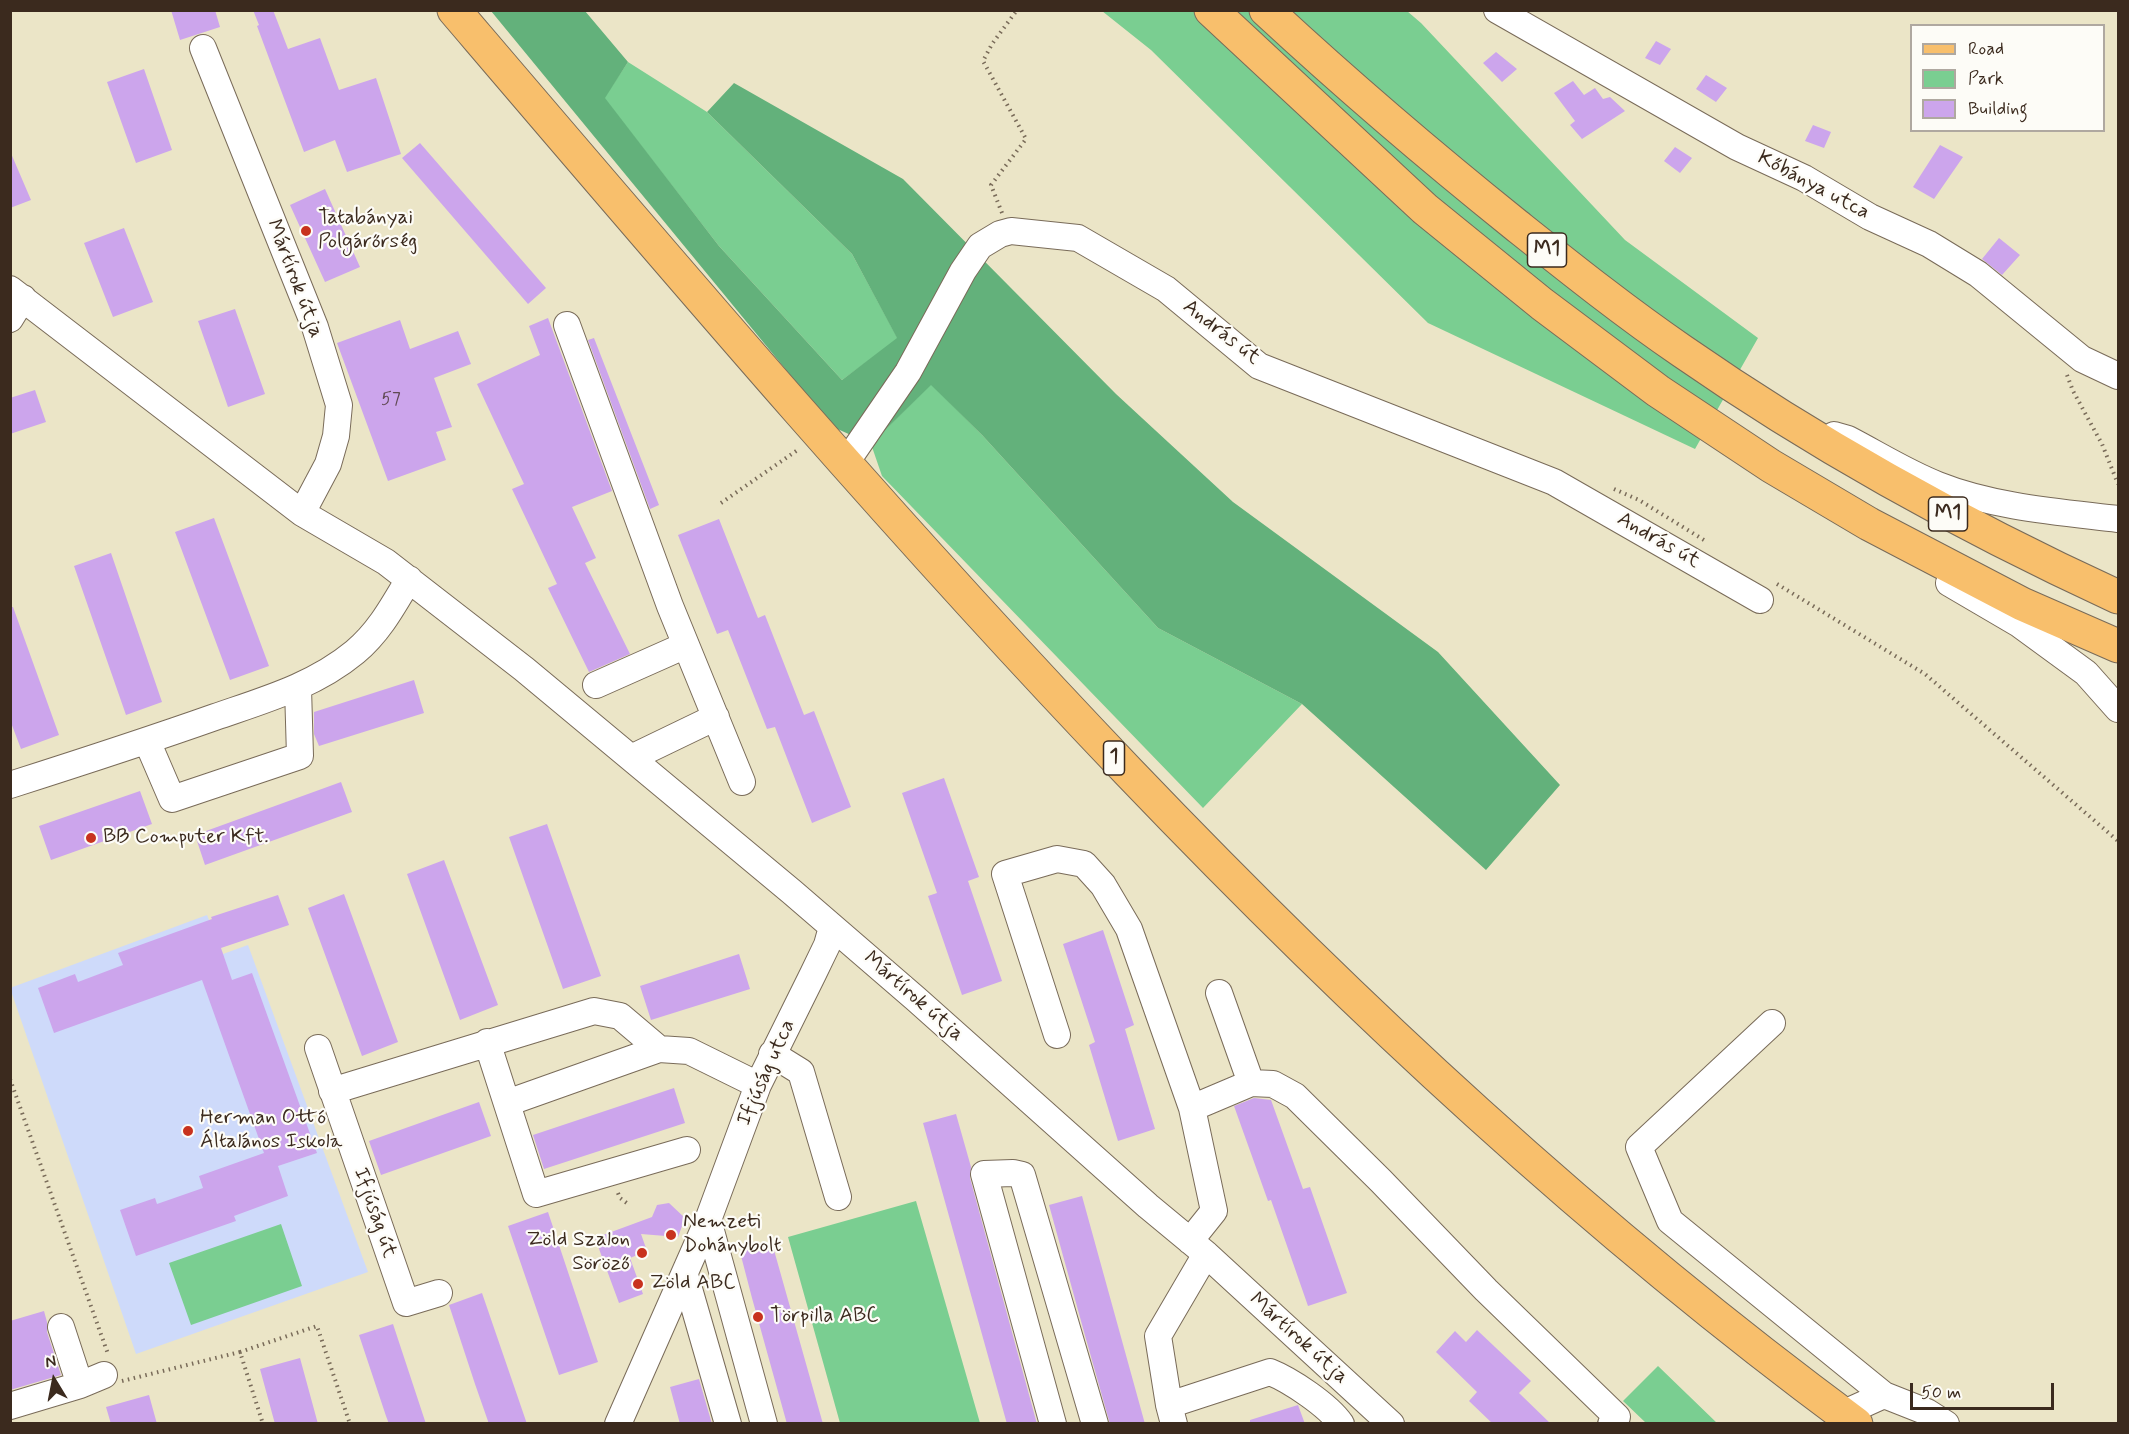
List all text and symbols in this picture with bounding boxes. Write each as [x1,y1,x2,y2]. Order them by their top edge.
legend [1910,24,2105,132]
text: Road [1968,37,2004,61]
text: Park [1968,67,2004,91]
text: Building [1968,97,2028,121]
street label: Kőbánya utca [1753,146,1873,226]
place label: Tatabányai Polgárőrség [318,206,417,256]
street label: Mártírok útja [260,216,328,342]
marker: Tatabányai Polgárőrség [299,224,313,238]
road number: M1 [1528,233,1566,267]
street label: András út [1177,295,1265,371]
house number: 57 [381,389,401,411]
road number: M1 [1928,497,1968,531]
street label: András út [1612,507,1704,575]
road number: 1 [1104,741,1124,775]
place label: BB Computer Kft. [103,825,269,851]
marker: BB Computer Kft. [84,831,98,845]
street label: Mártírok útja [858,947,968,1047]
street label: Ifjúság utca [732,1016,802,1130]
place label: Herman Ottó Általános Iskola [200,1106,342,1156]
marker: Herman Ottó Általános Iskola [181,1124,195,1138]
street label: Ifjúság út [347,1165,401,1261]
place label: Nemzeti Dohánybolt [683,1210,782,1260]
place label: Zöld Szalon Söröző [527,1228,630,1278]
marker: Nemzeti Dohánybolt [664,1228,678,1242]
marker: Zöld Szalon Söröző [635,1246,649,1260]
place label: Zöld ABC [650,1271,736,1297]
marker: Zöld ABC [631,1277,645,1291]
street label: Mártírok útja [1243,1288,1353,1390]
place label: Törpilla ABC [770,1304,879,1330]
marker: Törpilla ABC [751,1310,765,1324]
north arrow [24,1350,84,1410]
text: N [44,1351,58,1373]
scale bar [1913,1371,2057,1409]
text: 50 m [1921,1381,1961,1405]

